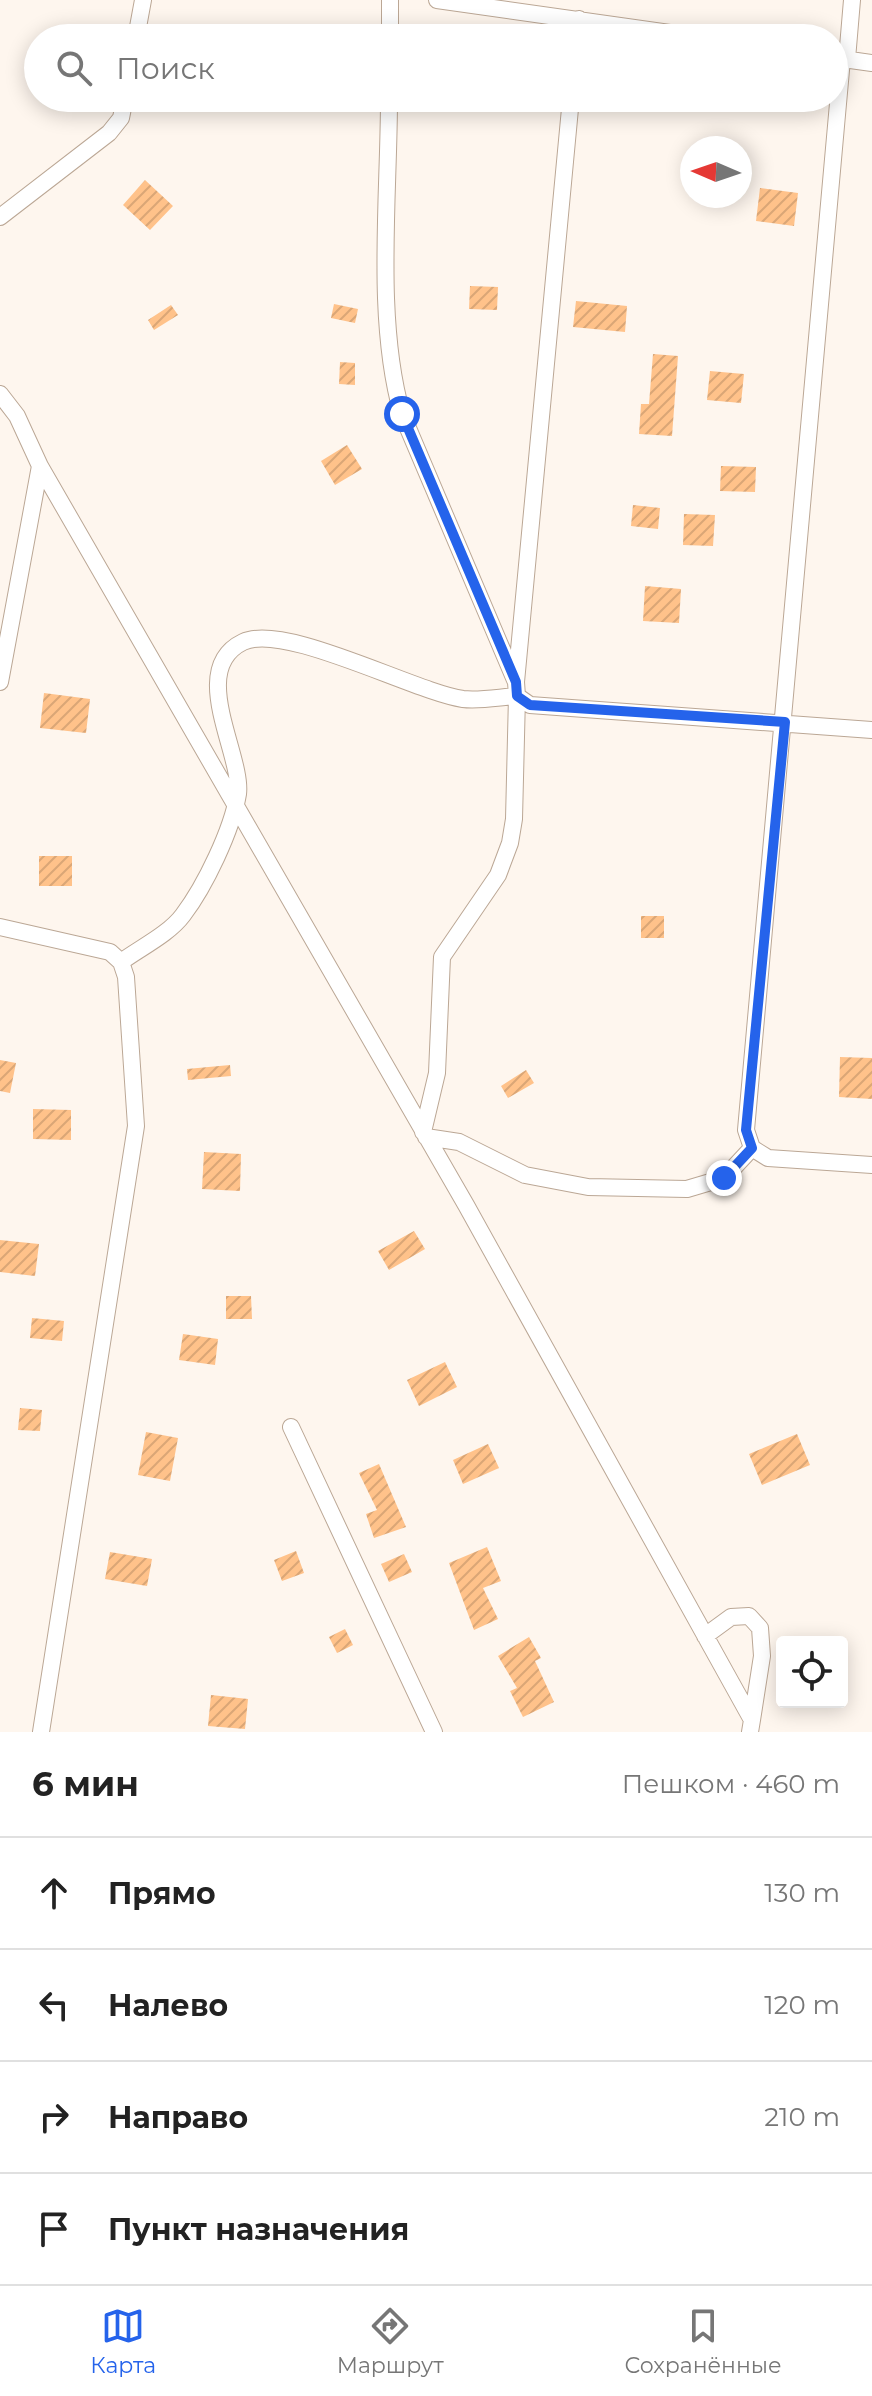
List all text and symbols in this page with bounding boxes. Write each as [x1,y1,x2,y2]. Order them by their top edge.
search box [24,24,848,112]
icon: search [52,46,96,90]
text: Поиск [116,50,215,87]
north arrow [680,136,752,208]
route start [384,396,420,432]
route end [706,1160,742,1196]
map controls [776,1636,848,1708]
button: locate [776,1636,848,1708]
text: 6 мин [32,1763,139,1805]
text: Пешком · 460 m [622,1768,840,1800]
icon: ahead [32,1871,76,1915]
text: Прямо [108,1875,216,1912]
text: 130 m [764,1877,840,1909]
icon: left [32,1983,76,2027]
text: Налево [108,1987,228,2024]
text: 120 m [764,1989,840,2021]
icon: right [32,2095,76,2139]
text: Направо [108,2099,248,2136]
text: 210 m [764,2101,840,2133]
icon: arrive [32,2207,76,2251]
text: Пункт назначения [108,2211,409,2248]
tab: Карта [90,2304,156,2379]
tab: Маршрут [337,2304,444,2379]
tab: Сохранённые [624,2304,782,2379]

